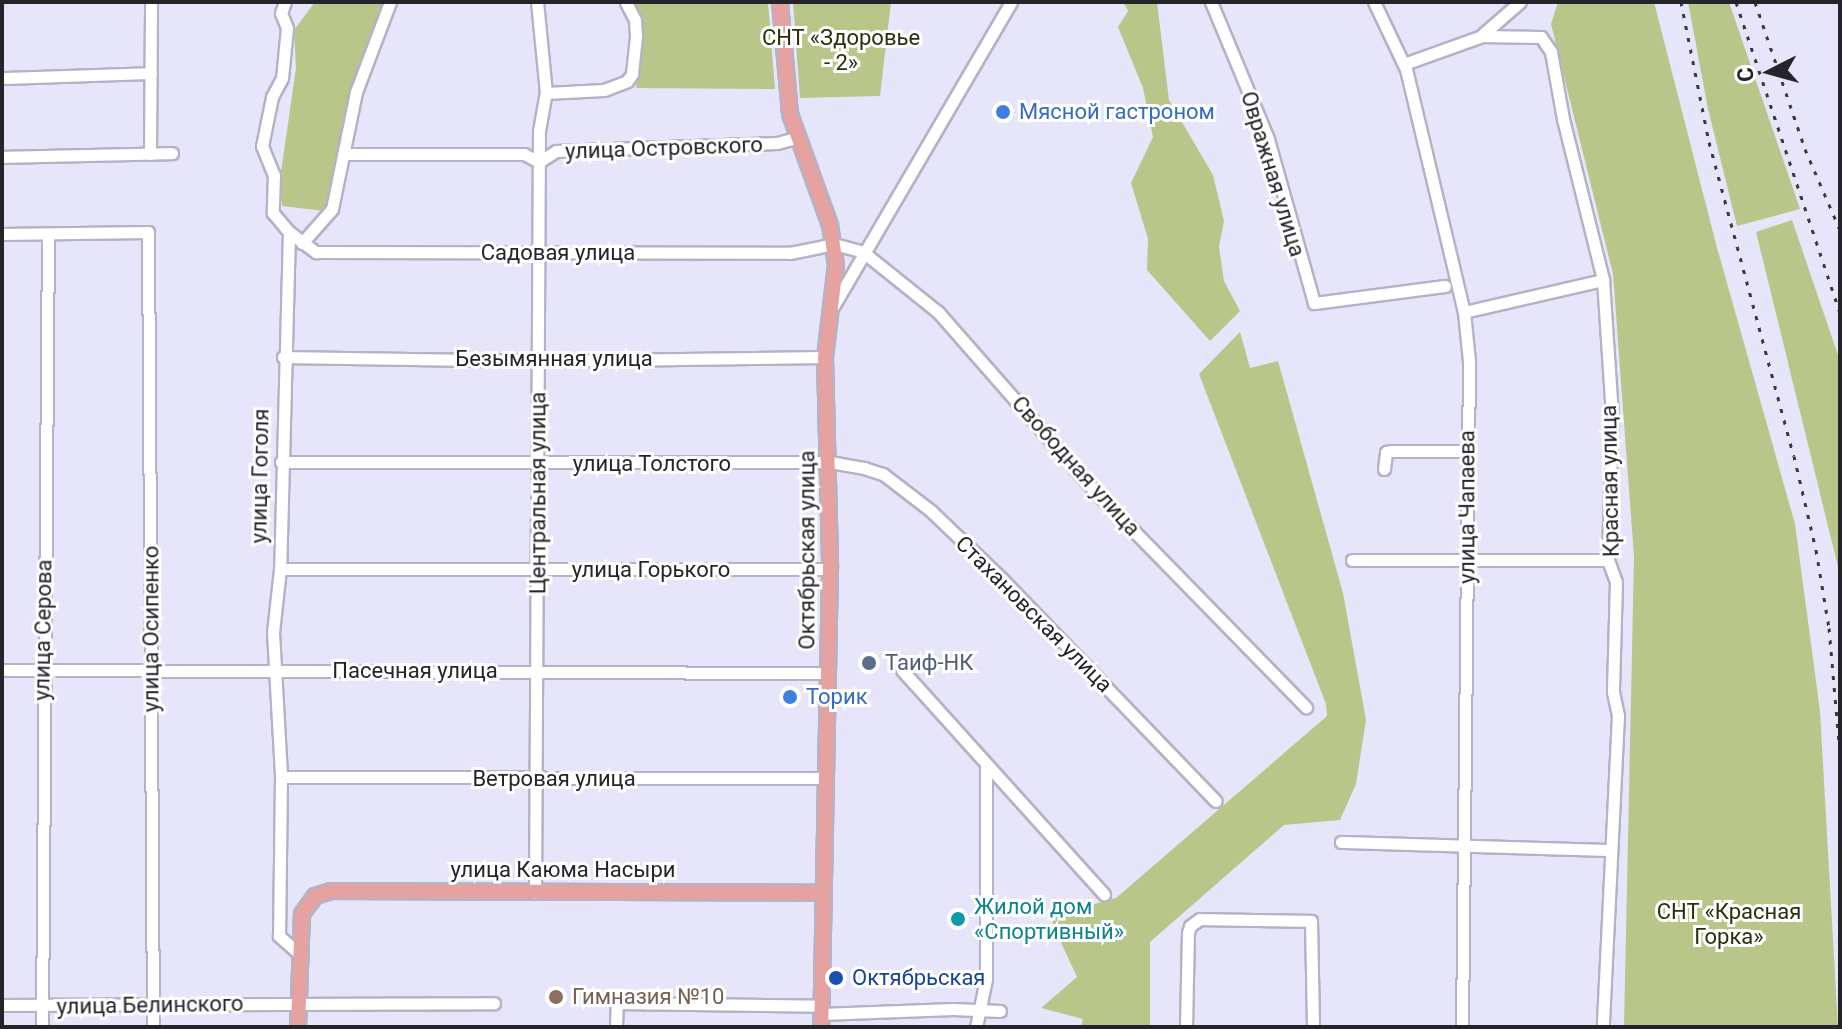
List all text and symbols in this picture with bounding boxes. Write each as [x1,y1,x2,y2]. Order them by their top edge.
park label: СНТ «Здоровье - 2» [762,24,920,76]
north arrow [1730,32,1810,112]
text: С [1732,66,1759,83]
street label: Овражная улица [1235,88,1311,260]
place label: Мясной гастроном [1019,99,1215,125]
marker: Мясной гастроном [994,103,1012,121]
street label: улица Островского [565,131,763,165]
street label: Садовая улица [481,240,635,266]
street label: Безымянная улица [455,346,653,372]
street label: Свободная улица [1006,391,1146,541]
street label: Центральная улица [525,392,551,594]
street label: Красная улица [1595,405,1625,557]
street label: улица Гоголя [246,408,274,544]
street label: улица Чапаева [1454,430,1480,584]
street label: Октябрьская улица [794,450,820,650]
street label: улица Толстого [573,451,731,477]
street label: Стахановская улица [950,530,1118,698]
street label: улица Осипенко [138,546,164,712]
street label: улица Горького [572,557,730,583]
street label: улица Серова [29,559,57,701]
place label: Таиф-НК [885,650,973,676]
marker: Таиф-НК [860,654,878,672]
street label: Пасечная улица [332,658,498,684]
place label: Торик [806,684,868,710]
marker: Торик [781,688,799,706]
street label: Ветровая улица [472,766,636,792]
street label: улица Каюма Насыри [451,857,675,883]
place label: Жилой дом «Спортивный» [974,893,1124,944]
park label: СНТ «Красная Горка» [1656,898,1802,950]
marker: Жилой дом «Спортивный» [949,910,967,928]
place label: Октябрьская [852,965,985,991]
marker: Октябрьская [827,969,845,987]
place label: Гимназия №10 [572,984,724,1010]
marker: Гимназия №10 [547,988,565,1006]
street label: улица Белинского [56,990,244,1020]

